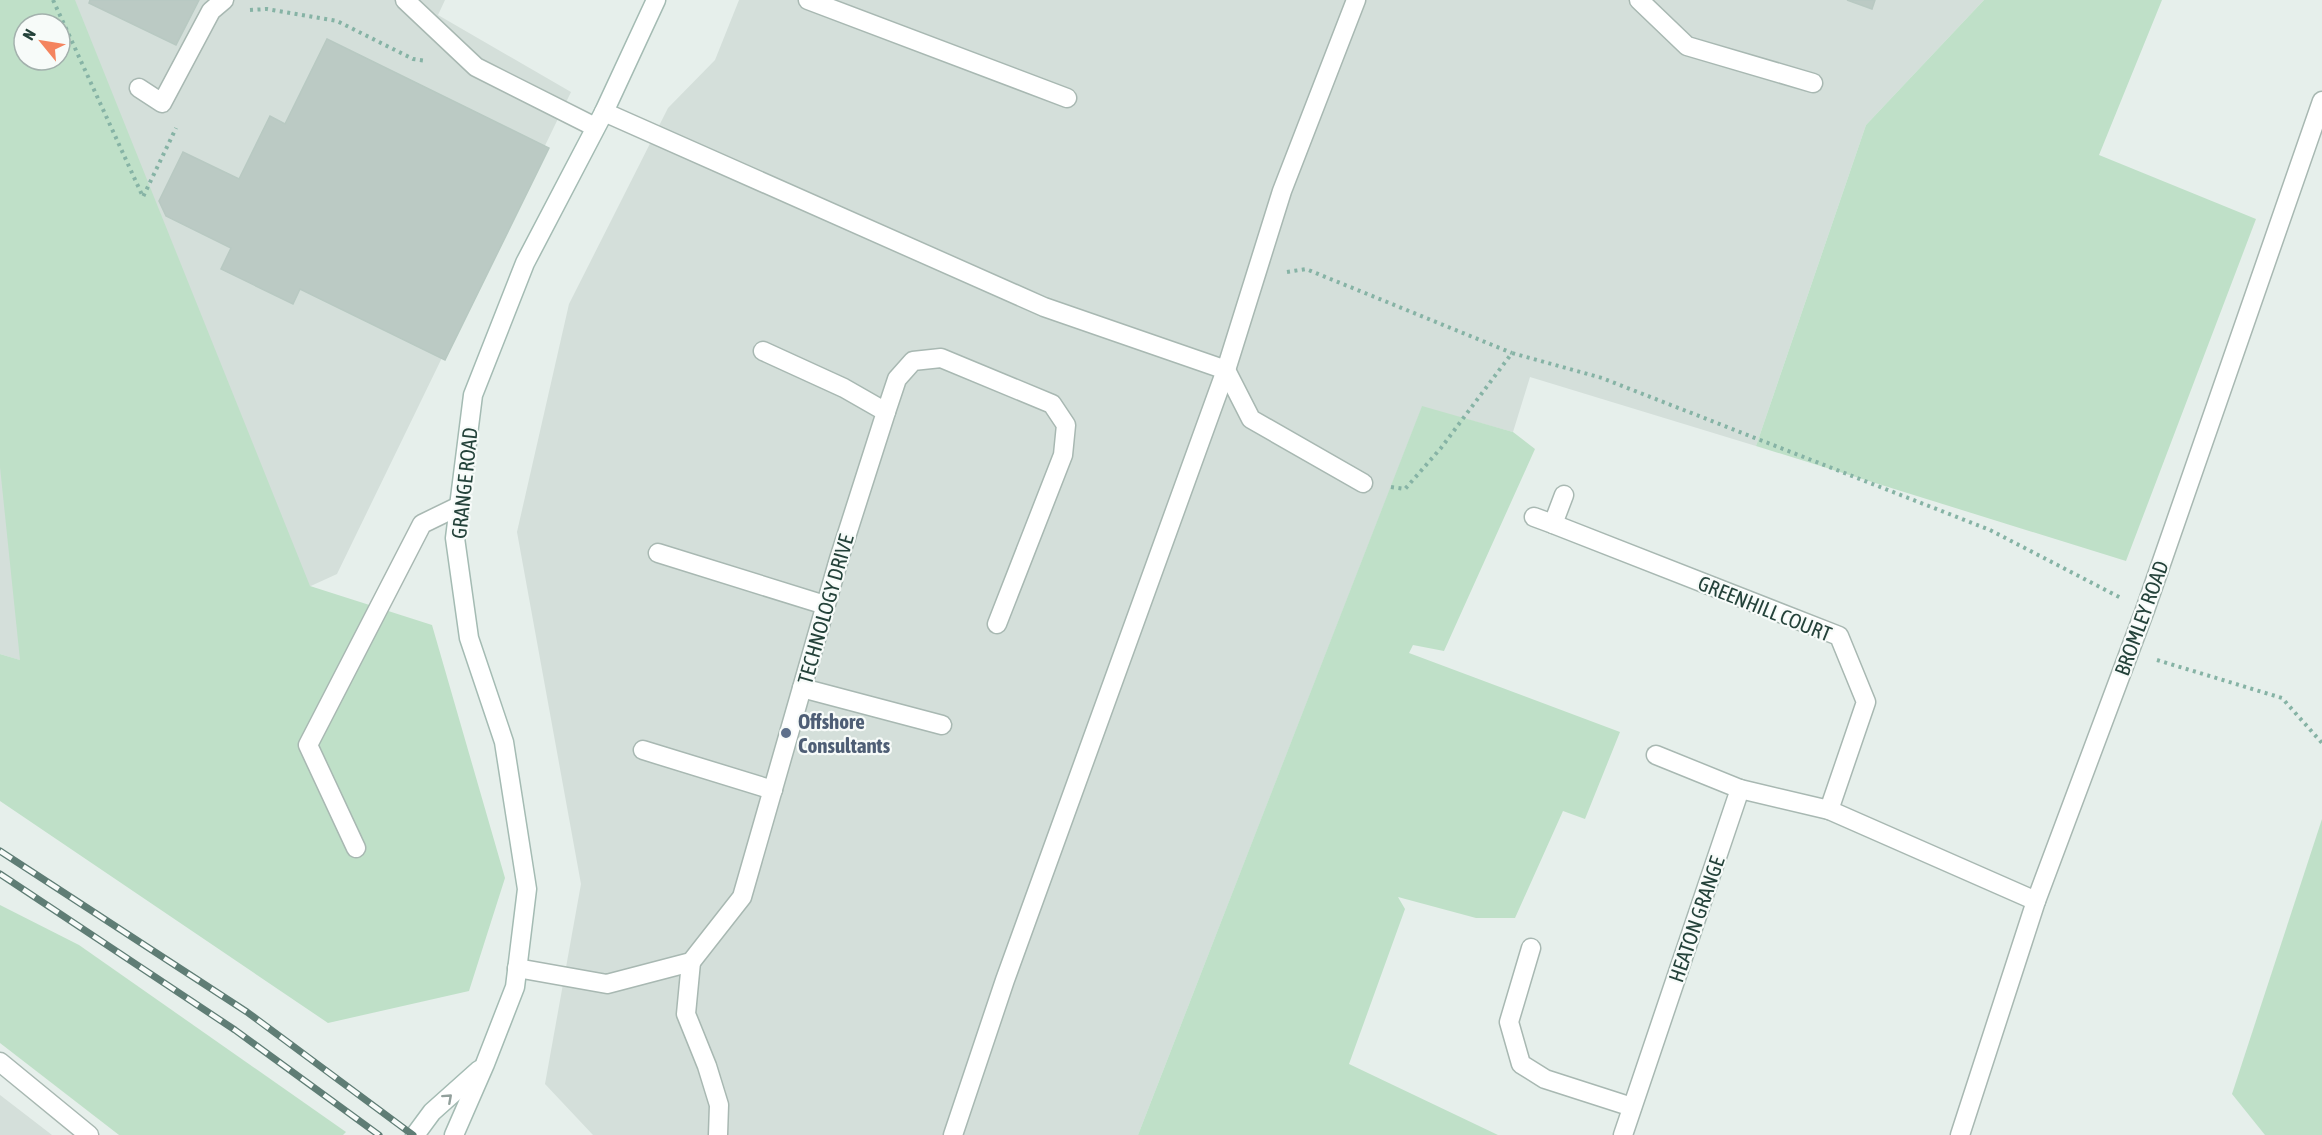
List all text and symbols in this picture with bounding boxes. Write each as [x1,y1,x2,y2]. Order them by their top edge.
north arrow [12,12,72,72]
text: N [19,26,39,43]
street label: GRANGE ROAD [446,426,482,540]
street label: TECHNOLOGY DRIVE [792,531,858,687]
street label: BROMLEY ROAD [2109,557,2173,679]
street label: GREENHILL COURT [1695,570,1835,646]
place label: Offshore Consultants [798,709,891,757]
marker: Offshore Consultants [779,726,793,740]
street label: HEATON GRANGE [1663,853,1729,985]
one-way arrow [441,1094,452,1105]

